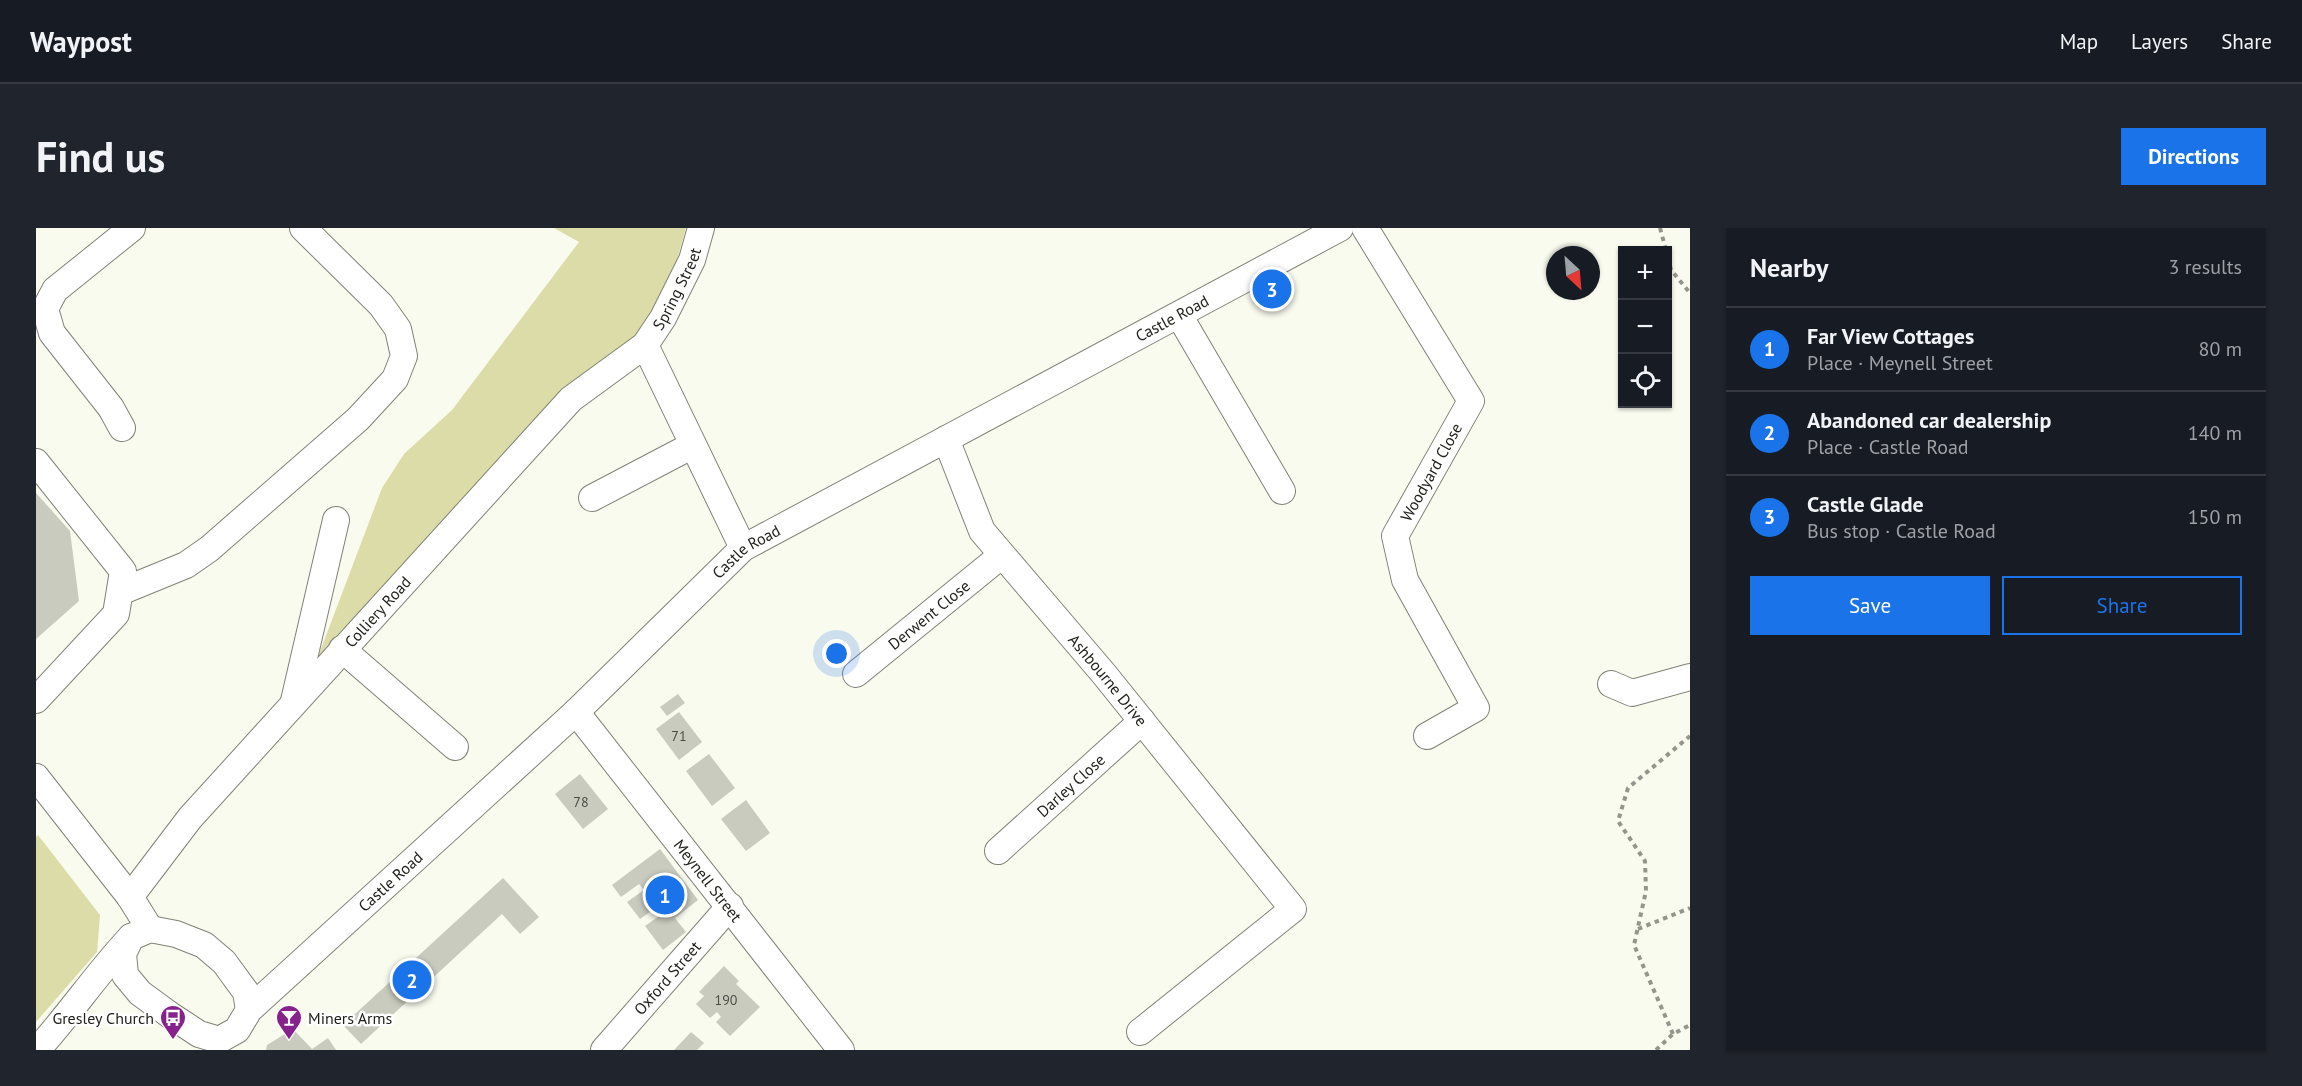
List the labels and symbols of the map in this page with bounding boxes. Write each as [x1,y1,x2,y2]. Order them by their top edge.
street label: Spring Street [648,245,705,334]
north arrow [1546,246,1600,300]
pin: 3 [1252,266,1292,312]
street label: Castle Road [1132,290,1212,346]
street label: Woodyard Close [1396,419,1466,525]
street label: Castle Road [708,520,784,583]
street label: Colliery Road [340,572,415,652]
street label: Derwent Close [884,575,974,654]
street label: Ashbourne Drive [1064,630,1152,730]
your location [822,639,851,668]
house number: 71 [671,727,687,745]
street label: Darley Close [1033,749,1109,821]
house number: 78 [573,793,589,811]
street label: Meynell Street [670,835,747,926]
street label: Castle Road [354,847,427,916]
pin: 1 [646,872,684,918]
street label: Oxford Street [630,936,705,1019]
pin: 2 [392,958,431,1002]
house number: 190 [715,991,738,1009]
bus stop icon: Gresley Church [158,1003,188,1041]
bar icon: Miners Arms [274,1003,304,1041]
place label: Gresley Church [52,1008,154,1028]
place label: Miners Arms [308,1008,393,1028]

